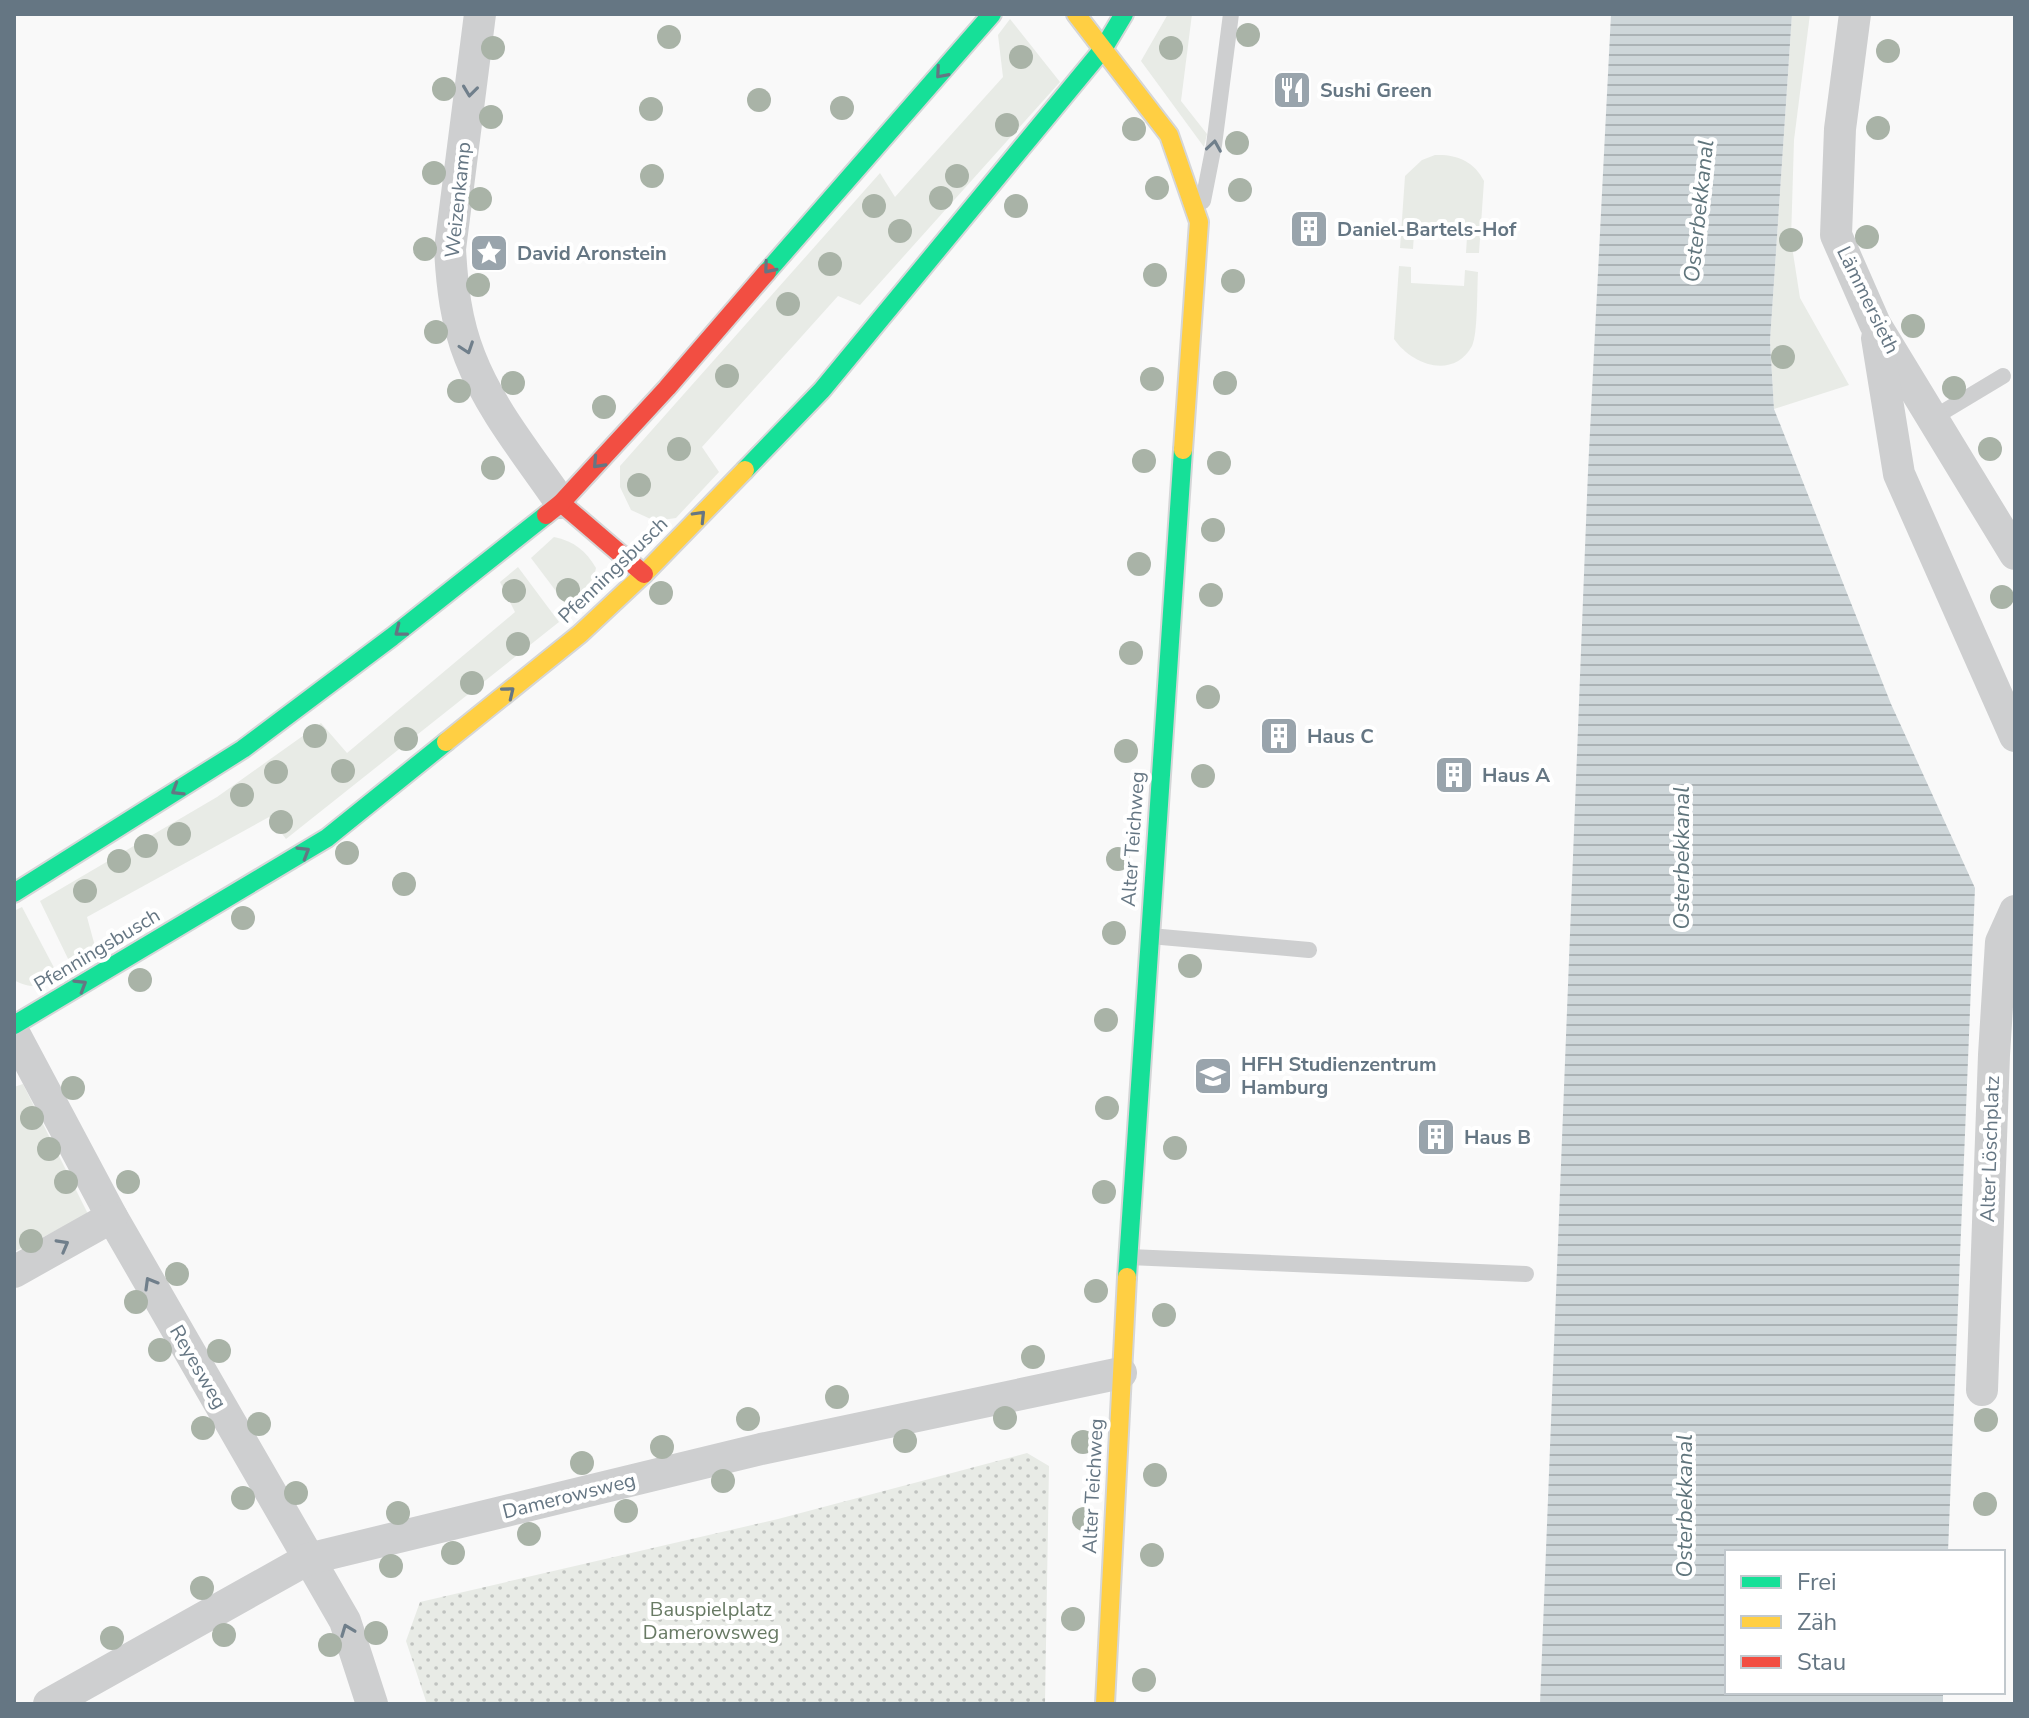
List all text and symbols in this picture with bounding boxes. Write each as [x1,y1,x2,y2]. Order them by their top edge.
one-way arrow [936,63,951,78]
restaurant icon: Sushi Green [1271,69,1313,111]
place label: Sushi Green [1320,77,1432,104]
one-way arrow [462,84,479,98]
water label: Osterbekkanal [1677,138,1721,284]
one-way arrow [1204,139,1221,153]
street label: Weizenkamp [438,141,478,259]
building icon: Daniel-Bartels-Hof [1288,208,1330,250]
place label: Daniel-Bartels-Hof [1337,216,1517,243]
place icon: David Aronstein [468,232,510,274]
place label: David Aronstein [517,240,667,267]
street label: Lämmersieth [1830,242,1906,358]
one-way arrow [765,259,779,273]
one-way arrow [458,340,474,354]
one-way arrow [592,454,607,468]
street label: Pfenningsbusch [552,511,674,629]
one-way arrow [691,511,706,525]
one-way arrow [395,621,409,636]
one-way arrow [500,687,515,701]
building icon: Haus C [1258,715,1300,757]
place label: Haus C [1307,723,1374,750]
building icon: Haus A [1433,754,1475,796]
place label: Haus A [1482,762,1550,789]
street label: Alter Teichweg [1115,770,1151,908]
one-way arrow [171,781,186,796]
water label: Osterbekkanal [1667,786,1697,930]
one-way arrow [295,846,310,861]
street label: Pfenningsbusch [29,902,165,998]
one-way arrow [72,979,87,995]
place label: HFH Studienzentrum Hamburg [1241,1051,1436,1101]
school or university icon: HFH Studienzentrum Hamburg [1192,1055,1234,1097]
street label: Alter Löschplatz [1974,1075,2006,1223]
building icon: Haus B [1415,1116,1457,1158]
place label: Haus B [1464,1124,1531,1151]
one-way arrow [55,1239,69,1254]
one-way arrow [144,1277,160,1291]
street label: Reyesweg [163,1320,233,1414]
street label: Alter Teichweg [1076,1418,1110,1554]
water label: Osterbekkanal [1670,1434,1700,1578]
street label: Damerowsweg [500,1466,638,1526]
legend [1725,1550,2005,1694]
text: Frei [1797,1566,1837,1598]
park label: Bauspielplatz Damerowsweg [643,1596,779,1646]
text: Zäh [1797,1606,1837,1638]
one-way arrow [340,1624,357,1638]
text: Stau [1797,1646,1846,1678]

